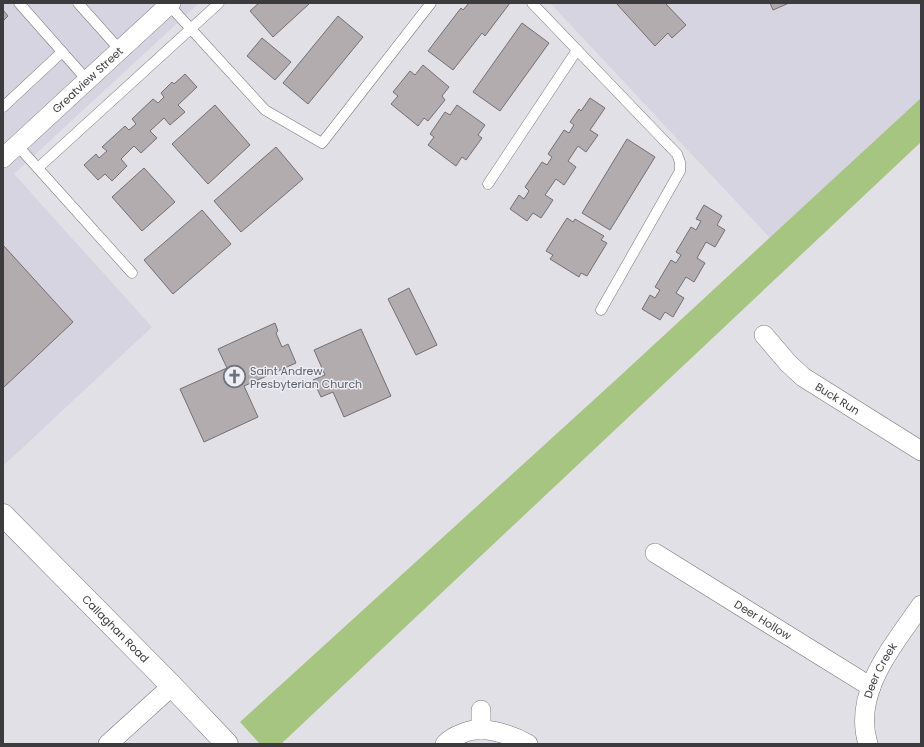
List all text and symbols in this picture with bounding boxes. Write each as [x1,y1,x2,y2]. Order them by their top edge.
street label: Greatview Street [49,43,126,117]
place label: Saint Andrew Presbyterian Church [250,363,362,392]
church icon: Saint Andrew Presbyterian Church [222,364,248,390]
street label: Buck Run [812,379,863,419]
street label: Callaghan Road [78,591,153,666]
street label: Deer Hollow [731,596,795,644]
street label: Deer Creek [860,639,901,700]

